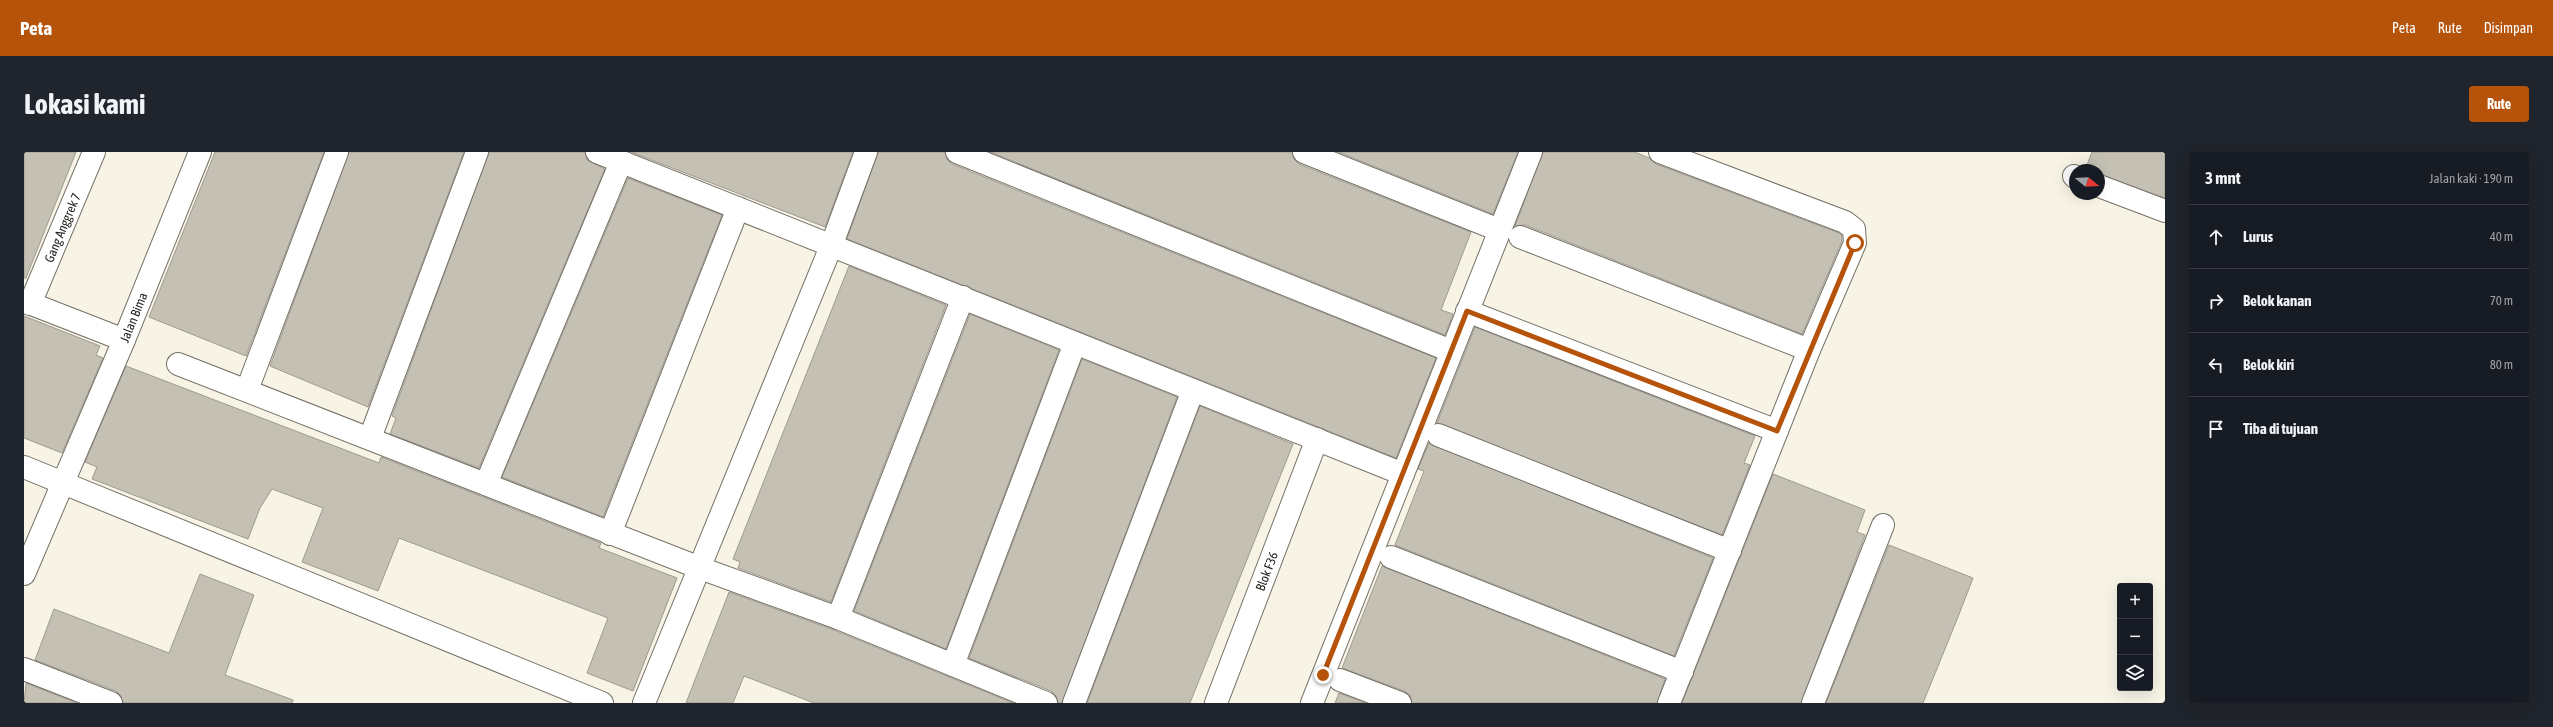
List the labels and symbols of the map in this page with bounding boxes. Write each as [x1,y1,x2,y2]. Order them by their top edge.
north arrow [2069,164,2105,200]
street label: Gang Anggrek 7 [41,191,84,265]
route start [1846,234,1864,252]
street label: Jalan Bima [117,290,150,345]
street label: Blok F36 [1253,550,1281,593]
route end [1314,666,1332,684]

